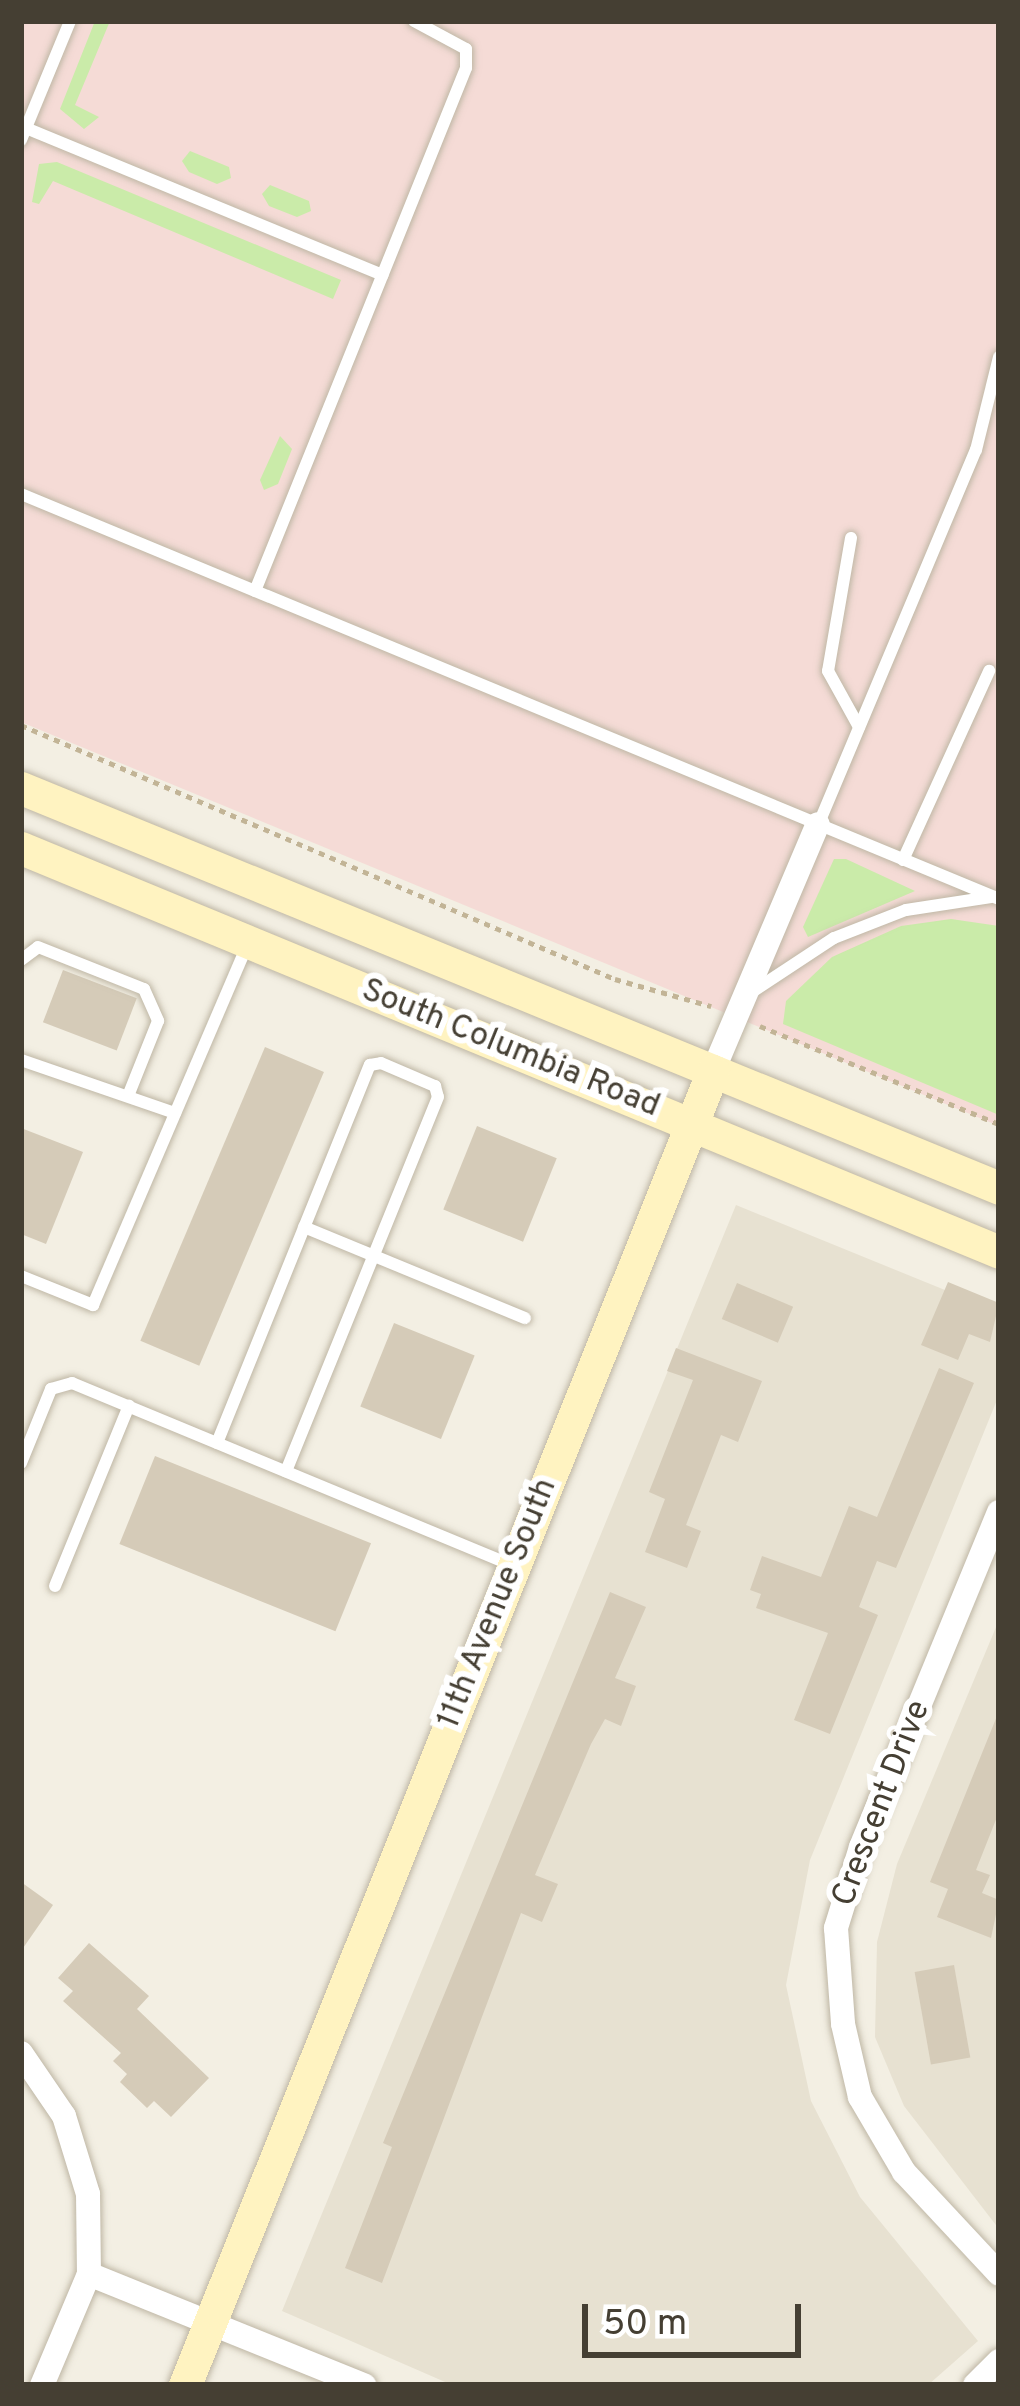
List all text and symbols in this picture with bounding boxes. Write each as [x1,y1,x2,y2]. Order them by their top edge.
street label: South Columbia Road [355,972,665,1128]
street label: 11th Avenue South [431,1473,567,1735]
street label: Crescent Drive [826,1695,940,1913]
scale bar [588,2280,807,2354]
text: 50 m [603,2302,687,2348]

